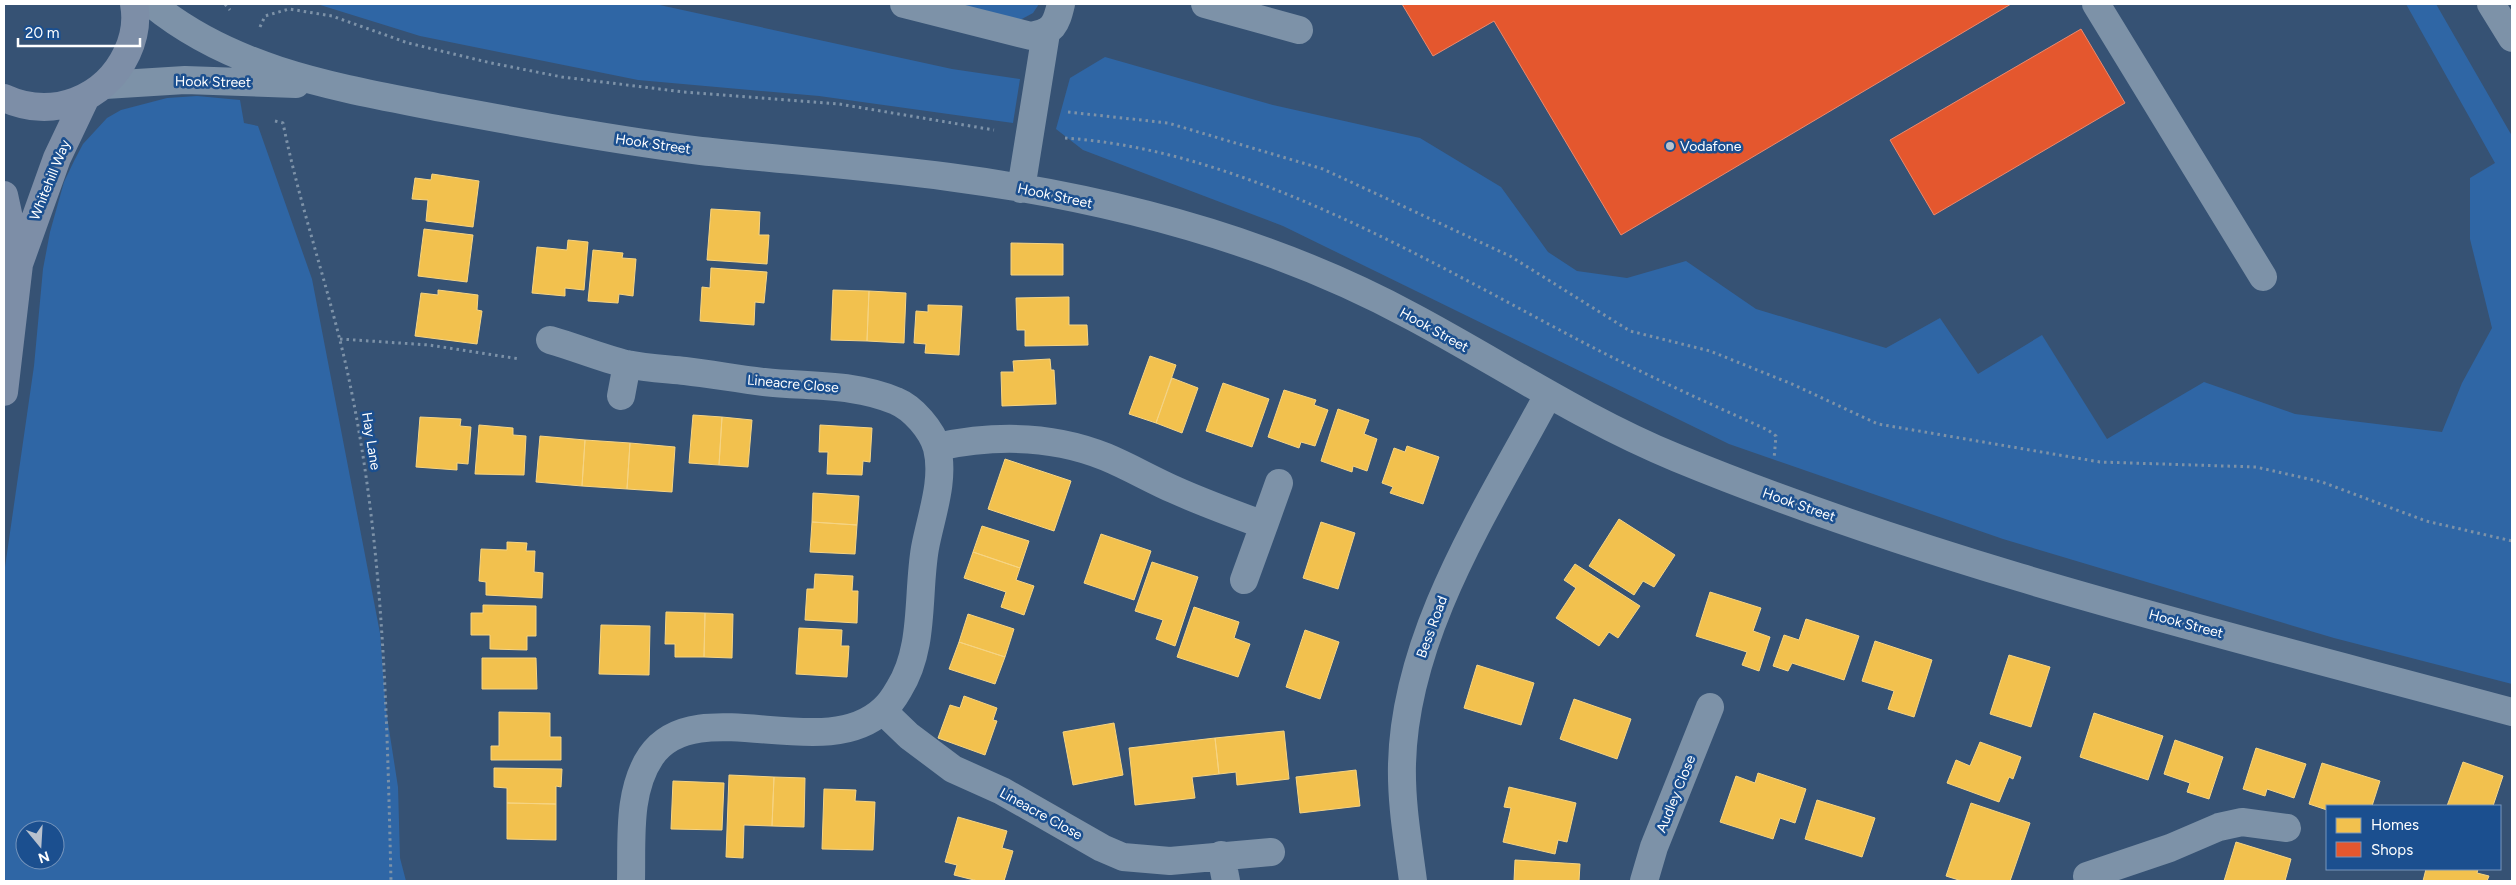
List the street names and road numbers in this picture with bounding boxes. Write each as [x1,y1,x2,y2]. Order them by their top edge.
street label: Hook Street [175,73,251,91]
street label: Hook Street [614,130,692,158]
street label: Whitehill Way [26,137,74,223]
street label: Hook Street [1016,180,1094,212]
street label: Hook Street [1397,304,1471,356]
street label: Lineacre Close [746,372,840,397]
street label: Hay Lane [358,411,384,471]
street label: Hook Street [1760,485,1838,525]
street label: Bess Road [1413,594,1451,660]
street label: Hook Street [2147,606,2225,642]
street label: Audley Close [1653,752,1699,835]
street label: Lineacre Close [997,784,1086,844]

